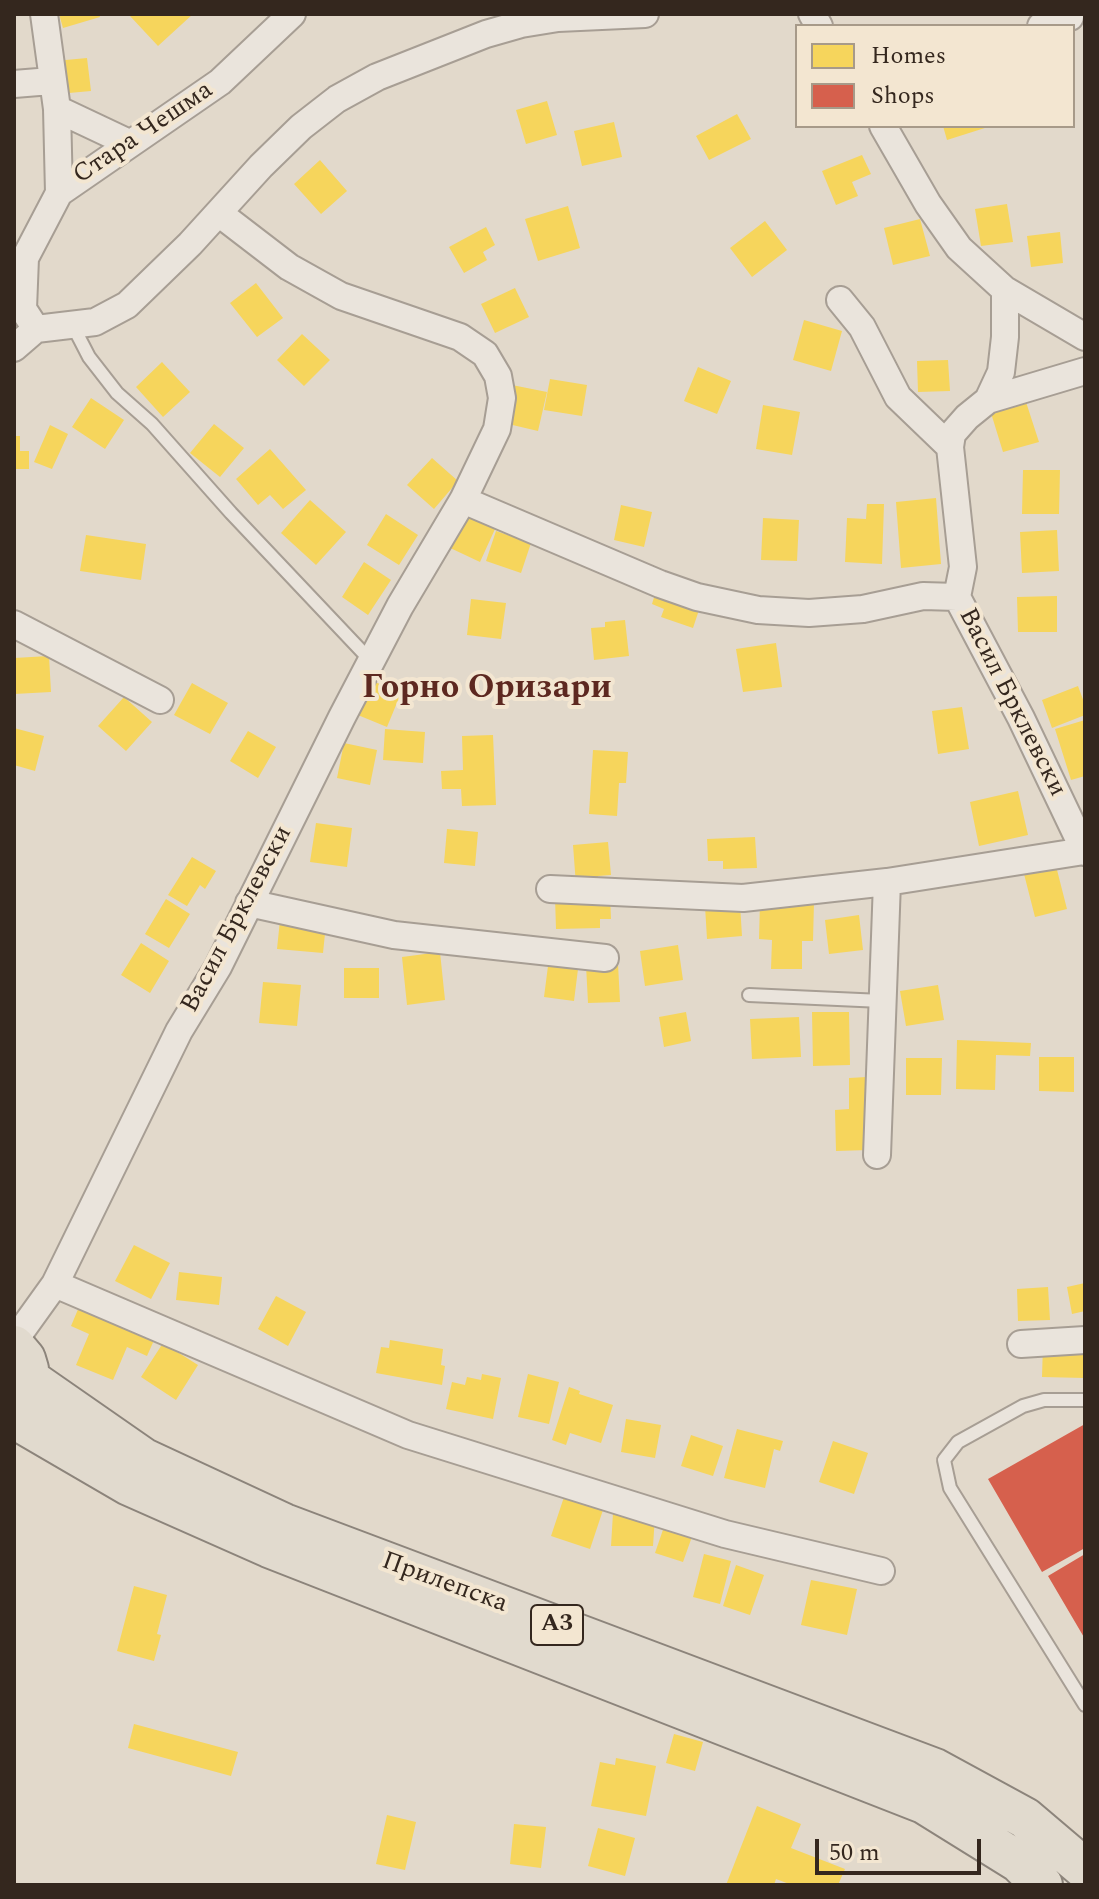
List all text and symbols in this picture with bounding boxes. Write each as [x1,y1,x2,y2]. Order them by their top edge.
legend [795,24,1075,128]
text: Homes [871,38,946,74]
street label: Стара Чешма [68,76,220,192]
text: Shops [871,78,935,114]
street label: Васил Брклевски [950,604,1072,802]
district label: Горно Оризари [362,670,612,710]
street label: Васил Брклевски [176,821,300,1019]
street label: Прилепска [377,1547,511,1621]
road number: A3 [531,1605,583,1645]
scale bar [819,1823,985,1873]
text: 50 m [829,1835,880,1871]

